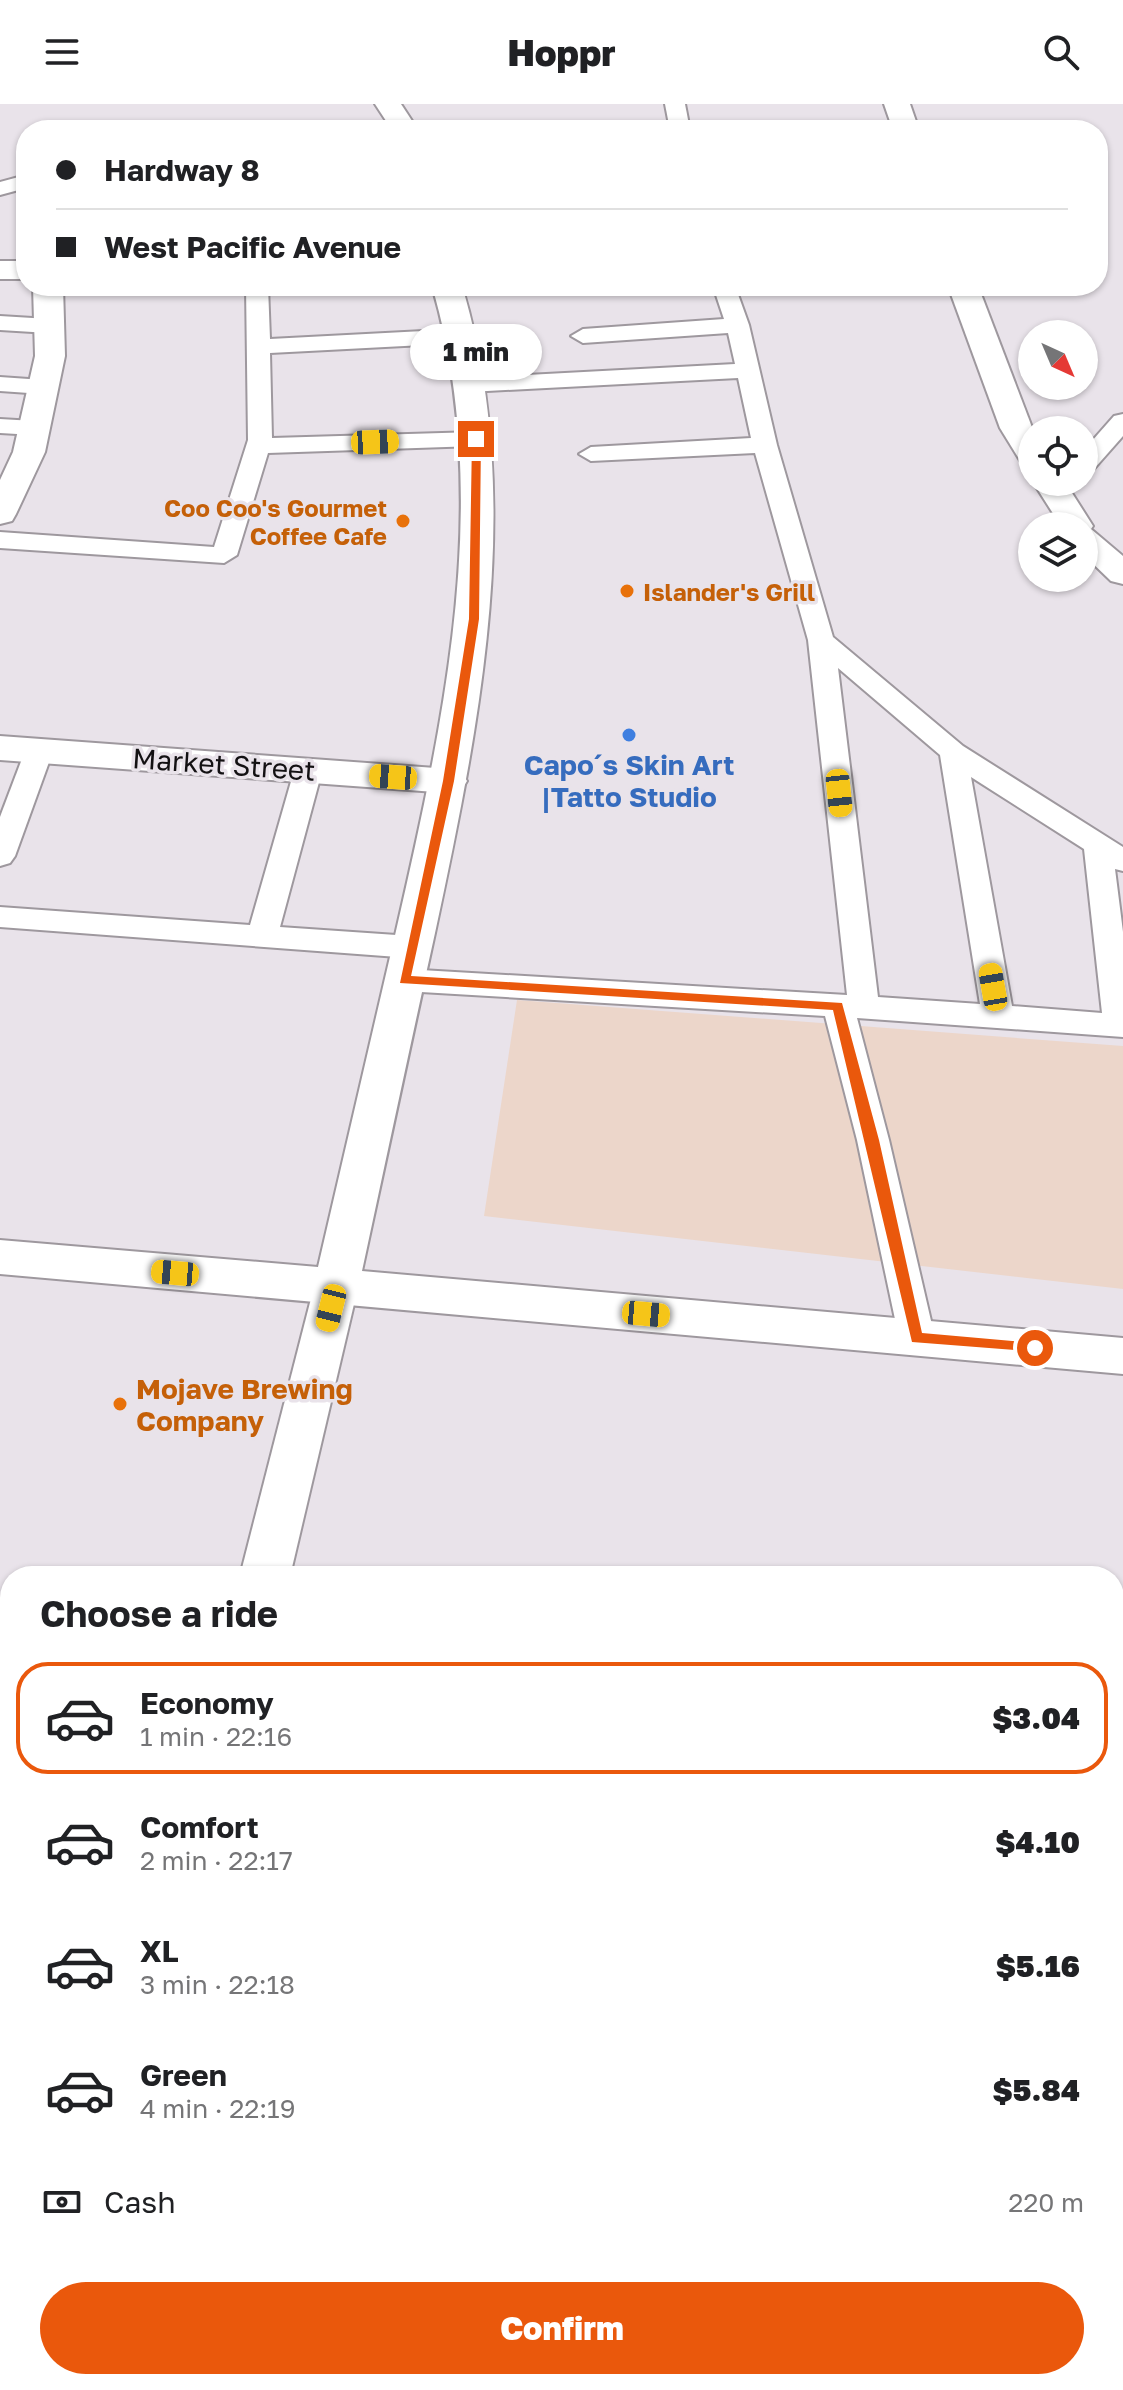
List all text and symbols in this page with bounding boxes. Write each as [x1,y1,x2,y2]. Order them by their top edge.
icon: menu [40,30,84,74]
icon: search [1039,30,1083,74]
text: Hoppr [507,31,616,74]
text: Hardway 8 [104,152,260,188]
text: West Pacific Avenue [104,229,401,265]
north arrow [1018,320,1098,400]
map controls [1018,320,1098,592]
callout: 1 min [410,323,542,379]
text: 1 min [443,336,509,367]
button: locate [1018,416,1098,496]
route end [458,421,494,457]
car [351,429,399,455]
place label: Coo Coo's Gourmet Coffee Cafe [164,493,387,550]
marker: Coo Coo's Gourmet Coffee Cafe [394,512,412,530]
button: layers [1018,512,1098,592]
place label: Islander's Grill [643,577,815,606]
marker: Islander's Grill [618,582,636,600]
marker: Capo´s Skin Art |Tatto Studio [620,726,638,744]
street label: Market Street [131,741,317,787]
place label: Capo´s Skin Art |Tatto Studio [524,748,734,813]
car [368,763,418,791]
car [825,768,853,818]
car [977,961,1009,1013]
car [150,1259,200,1287]
car [314,1282,348,1334]
car [621,1300,671,1328]
route start [1017,1330,1053,1366]
place label: Mojave Brewing Company [136,1372,353,1437]
marker: Mojave Brewing Company [111,1395,129,1413]
text: Choose a ride [40,1592,278,1635]
icon: car [44,1682,116,1754]
text: Economy [140,1685,274,1721]
text: $3.04 [992,1700,1080,1736]
text: 1 min · 22:16 [140,1721,292,1752]
icon: car [44,1806,116,1878]
text: Comfort [140,1809,259,1845]
text: $4.10 [995,1824,1080,1860]
text: 2 min · 22:17 [140,1845,293,1876]
icon: car [44,1930,116,2002]
text: XL [140,1933,179,1969]
text: $5.16 [996,1948,1080,1984]
text: 3 min · 22:18 [140,1969,295,2000]
icon: car [44,2054,116,2126]
text: Green [140,2057,227,2093]
text: $5.84 [992,2072,1080,2108]
text: 4 min · 22:19 [140,2093,295,2124]
icon: cash [40,2180,84,2224]
text: Cash [104,2184,176,2220]
text: 220 m [1008,2187,1084,2218]
button: Confirm [40,2282,1084,2374]

